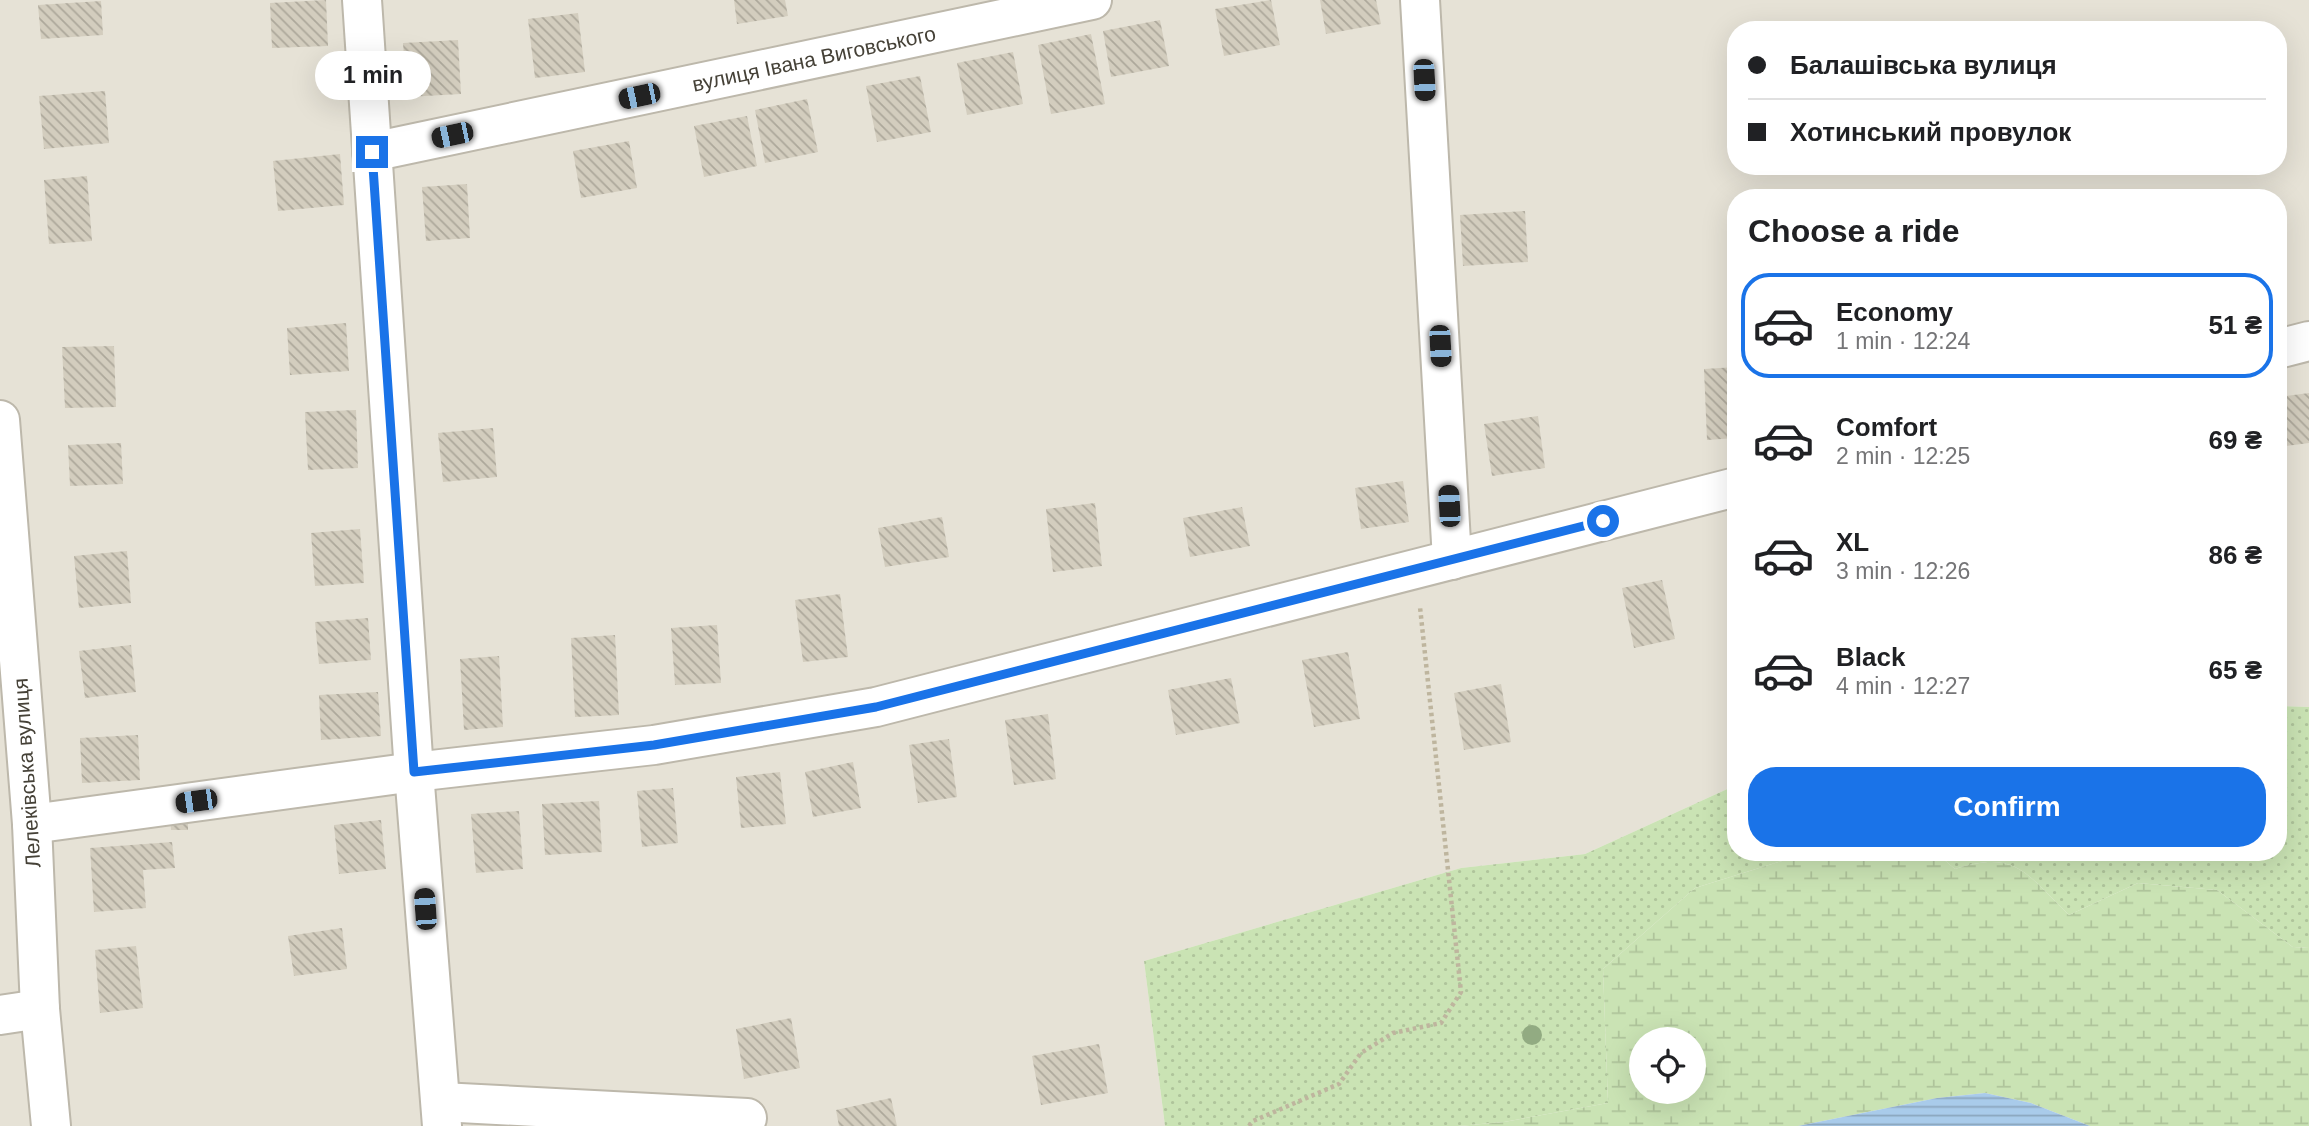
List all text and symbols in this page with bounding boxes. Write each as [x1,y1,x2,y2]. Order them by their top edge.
street label: вулиця Івана Виговського [690,21,938,96]
text: Балашівська вулиця [1790,50,2057,80]
callout: 1 min [314,51,430,100]
car [1413,58,1436,102]
text: 1 min [343,62,403,88]
car [617,81,662,111]
text: Хотинський провулок [1790,117,2071,147]
car [430,120,475,150]
route end [356,136,388,168]
text: Choose a ride [1748,213,1960,249]
icon: car [1752,294,1815,357]
text: Economy [1836,297,1953,327]
text: 51 ₴ [2209,310,2262,340]
car [1429,324,1452,368]
text: 1 min · 12:24 [1836,328,1970,354]
icon: car [1752,409,1815,472]
text: Comfort [1836,412,1937,442]
text: 69 ₴ [2209,425,2262,455]
text: 2 min · 12:25 [1836,443,1970,469]
car [1438,484,1461,528]
route start [1587,505,1619,537]
icon: car [1752,524,1815,587]
text: XL [1836,527,1869,557]
text: 86 ₴ [2209,540,2262,570]
text: 3 min · 12:26 [1836,558,1970,584]
icon: car [1752,639,1815,702]
text: Black [1836,642,1905,672]
text: 65 ₴ [2209,655,2262,685]
text: 4 min · 12:27 [1836,673,1970,699]
street label: Лелеківська вулиця [8,677,45,869]
button: Confirm [1748,767,2266,847]
car [174,788,219,814]
car [414,887,437,931]
map controls [1629,1027,1706,1104]
button: locate [1629,1027,1706,1104]

